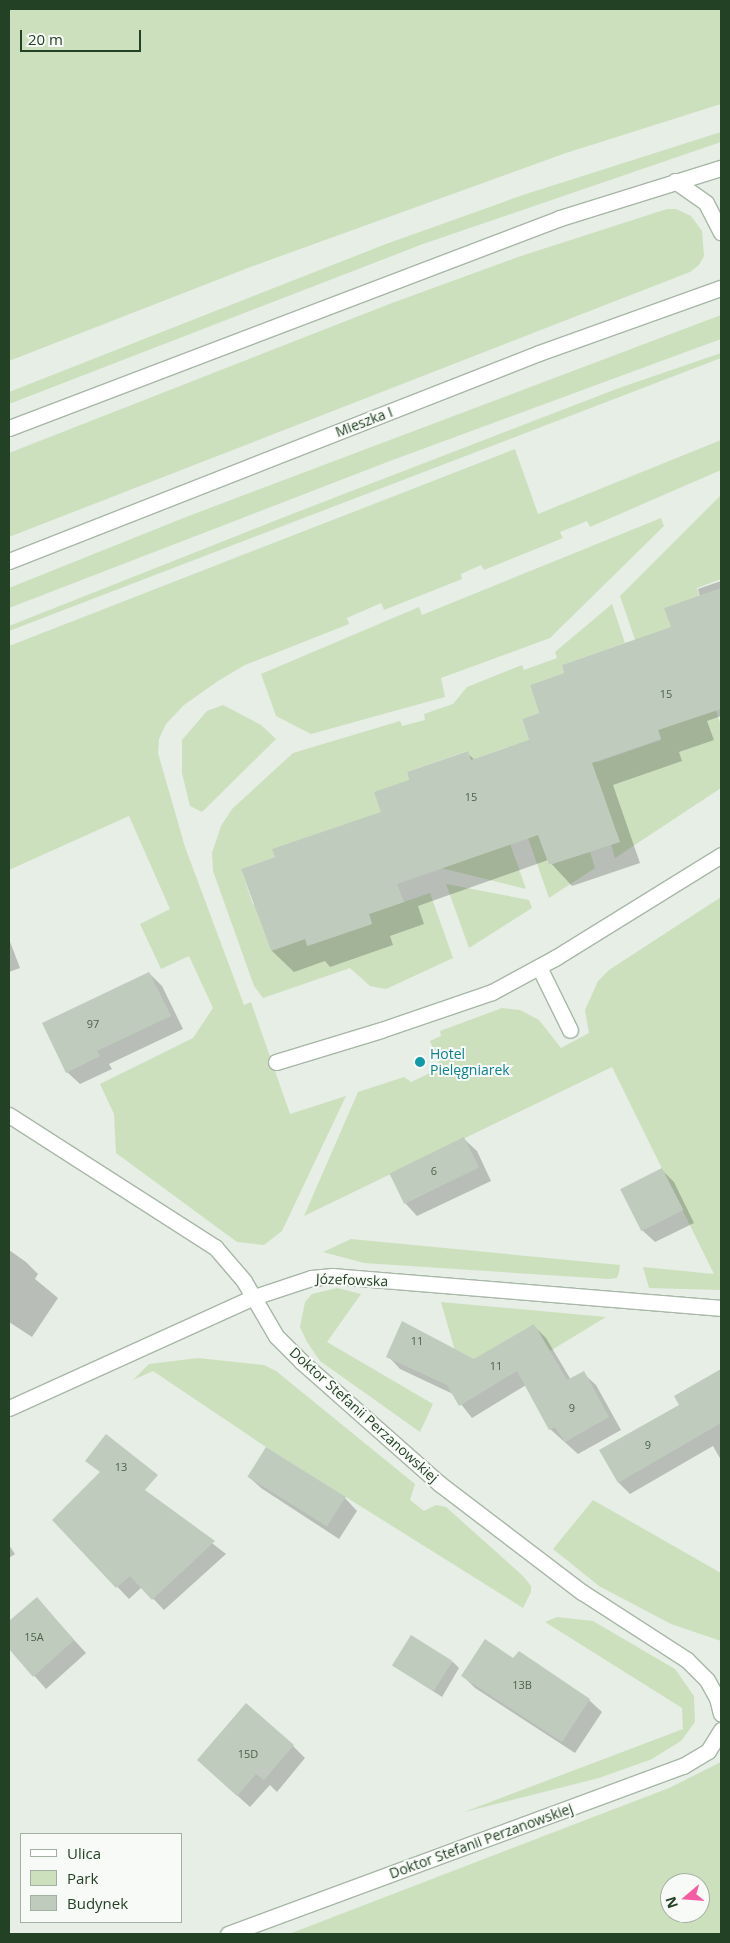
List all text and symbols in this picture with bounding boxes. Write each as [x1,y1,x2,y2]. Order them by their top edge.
scale bar [22,20,144,52]
text: 20 m [28,29,63,49]
street label: Mieszka I [333,403,395,441]
house number: 15 [660,687,672,701]
house number: 15 [465,790,477,804]
house number: 97 [87,1017,99,1031]
place label: Hotel Pielęgniarek [430,1046,510,1078]
marker: Hotel Pielęgniarek [414,1056,426,1068]
house number: 6 [431,1164,437,1178]
street label: Józefowska [316,1270,388,1290]
house number: 11 [411,1334,423,1348]
street label: Doktor Stefanii Perzanowskiej [286,1344,442,1486]
house number: 11 [490,1359,502,1373]
house number: 9 [569,1401,575,1415]
house number: 9 [645,1438,651,1452]
house number: 13 [115,1460,127,1474]
house number: 15A [24,1630,44,1644]
house number: 13B [512,1678,532,1692]
house number: 15D [238,1747,258,1761]
street label: Doktor Stefanii Perzanowskiej [387,1800,575,1882]
legend [20,1833,182,1923]
text: Ulica [67,1843,101,1863]
text: Park [67,1868,98,1888]
north arrow [660,1873,710,1923]
text: Budynek [67,1893,128,1913]
text: N [660,1894,682,1911]

